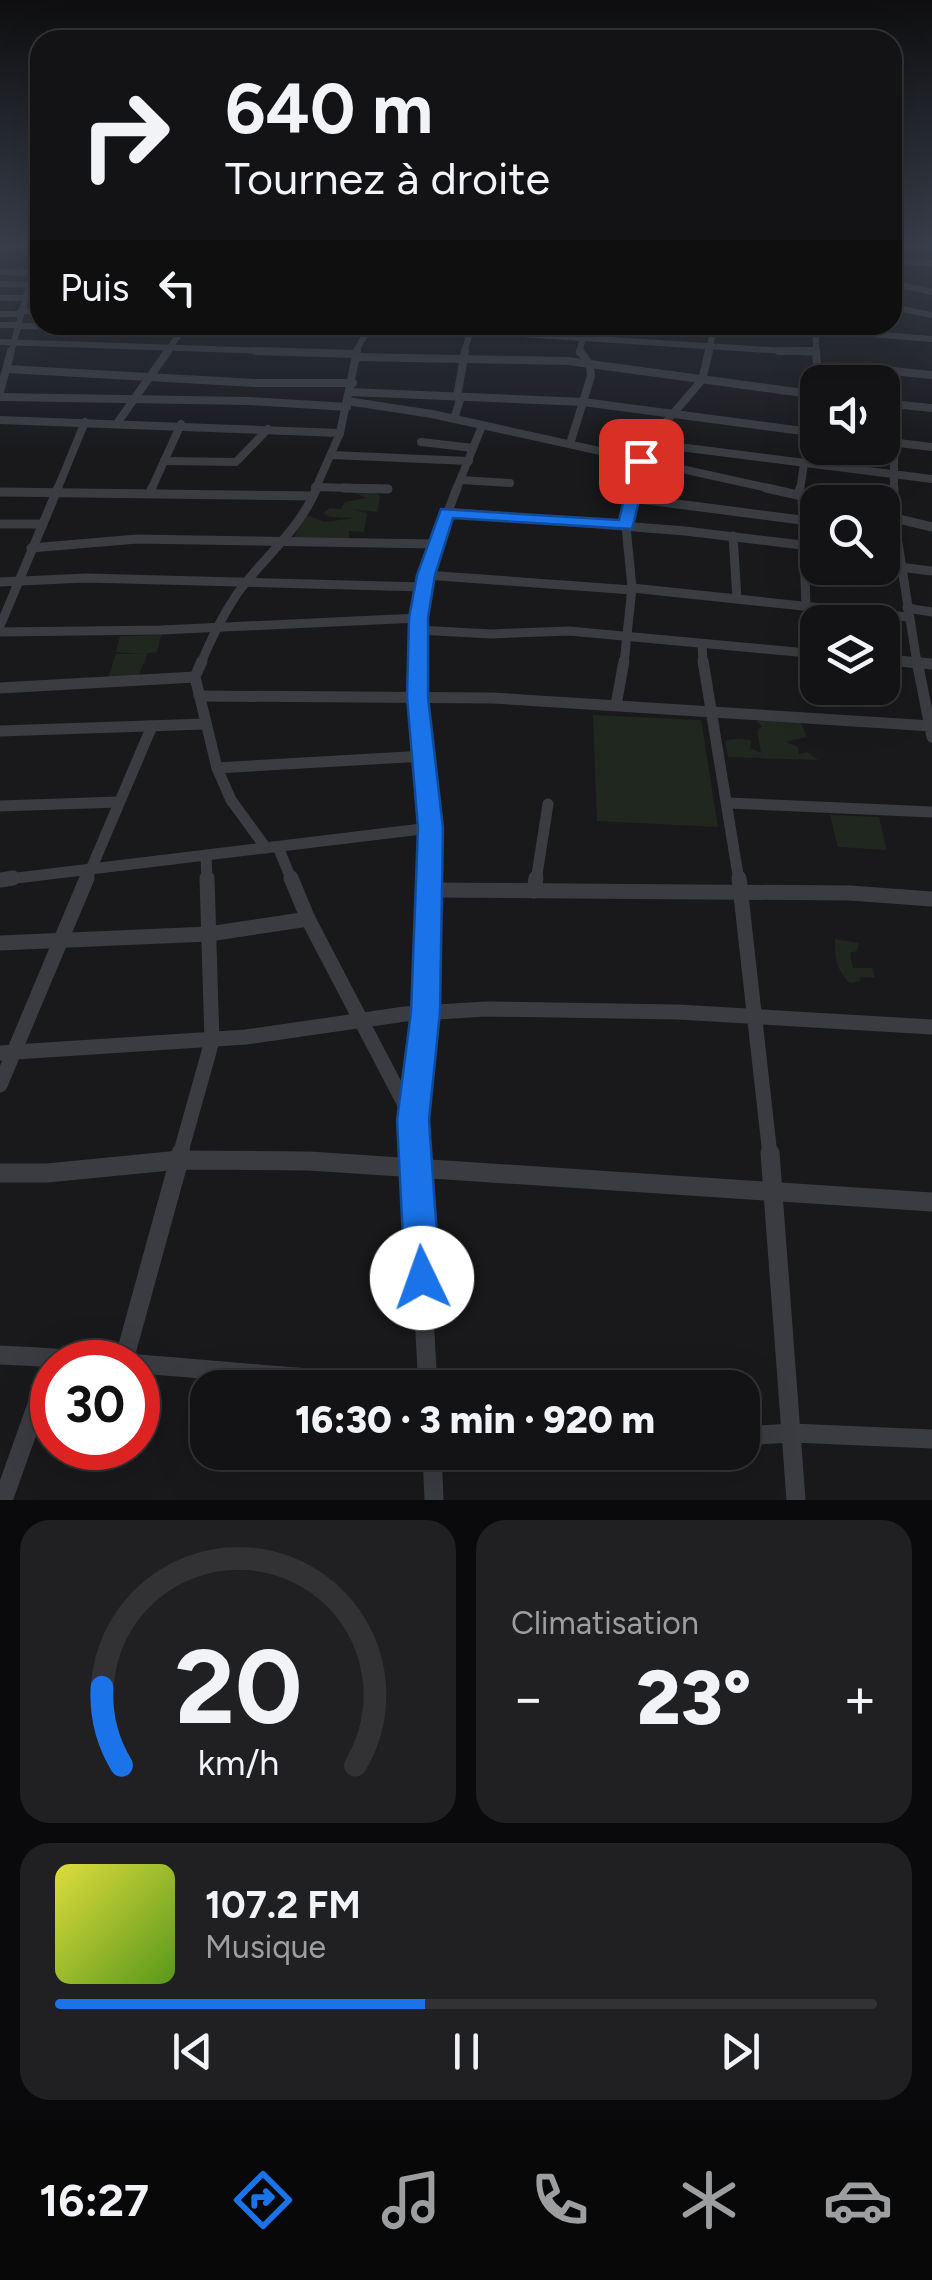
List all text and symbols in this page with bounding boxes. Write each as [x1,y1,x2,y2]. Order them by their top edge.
text: 640 m [225,66,433,151]
icon: right [60,70,190,200]
text: Tournez à droite [225,151,550,205]
icon: left [150,260,205,315]
text: Puis [60,265,130,311]
map controls [800,365,900,705]
button: sound [800,365,900,465]
pin [599,419,684,504]
icon: arrive [614,434,669,489]
button: search [800,485,900,585]
button: layers [800,605,900,705]
position arrow [370,1226,474,1330]
speed limit sign: 30 [30,1340,160,1470]
text: 16:30 · 3 min · 920 m [295,1397,655,1443]
text: Climatisation [511,1604,699,1642]
text: 20 [174,1624,302,1749]
text: 23° [637,1653,751,1743]
text: − [511,1665,545,1731]
text: + [843,1665,877,1731]
text: km/h [197,1741,279,1784]
text: 107.2 FM [205,1882,361,1928]
text: Musique [205,1928,326,1966]
icon: previous [165,2024,220,2079]
icon: pause [439,2024,494,2079]
icon: next [713,2024,768,2079]
icon: directions [228,2165,298,2235]
icon: music [376,2165,446,2235]
icon: phone [525,2165,595,2235]
icon: climate [674,2165,744,2235]
icon: car [823,2165,893,2235]
text: 16:27 [39,2173,149,2227]

